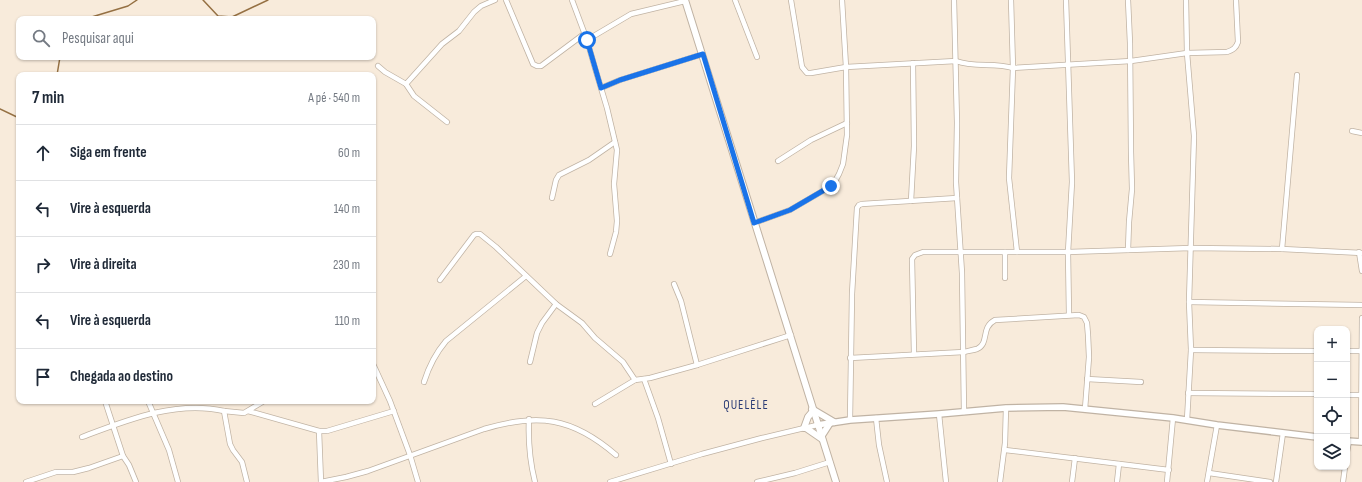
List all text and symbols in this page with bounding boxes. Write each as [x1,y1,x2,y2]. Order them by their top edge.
search box [16,16,376,60]
icon: search [30,27,52,49]
text: Pesquisar aqui [62,29,134,48]
route start [578,31,596,49]
text: 7 min [32,88,64,108]
text: A pé · 540 m [308,90,360,106]
icon: ahead [32,142,54,164]
text: Siga em frente [70,143,147,162]
text: 60 m [338,145,360,161]
route end [822,177,840,195]
icon: left [32,198,54,220]
text: Vire à esquerda [70,199,151,218]
text: 140 m [334,201,360,217]
icon: right [32,254,54,276]
text: Vire à direita [70,255,137,274]
text: 230 m [333,257,360,273]
icon: left [32,310,54,332]
text: Vire à esquerda [70,311,151,330]
text: 110 m [335,313,360,329]
map controls [1314,326,1350,470]
button: + [1314,326,1350,362]
button: − [1314,362,1350,398]
icon: arrive [32,366,54,388]
text: Chegada ao destino [70,367,173,386]
district label: QUELÊLE [723,397,769,413]
button: locate [1314,398,1350,434]
button: layers [1314,434,1350,470]

